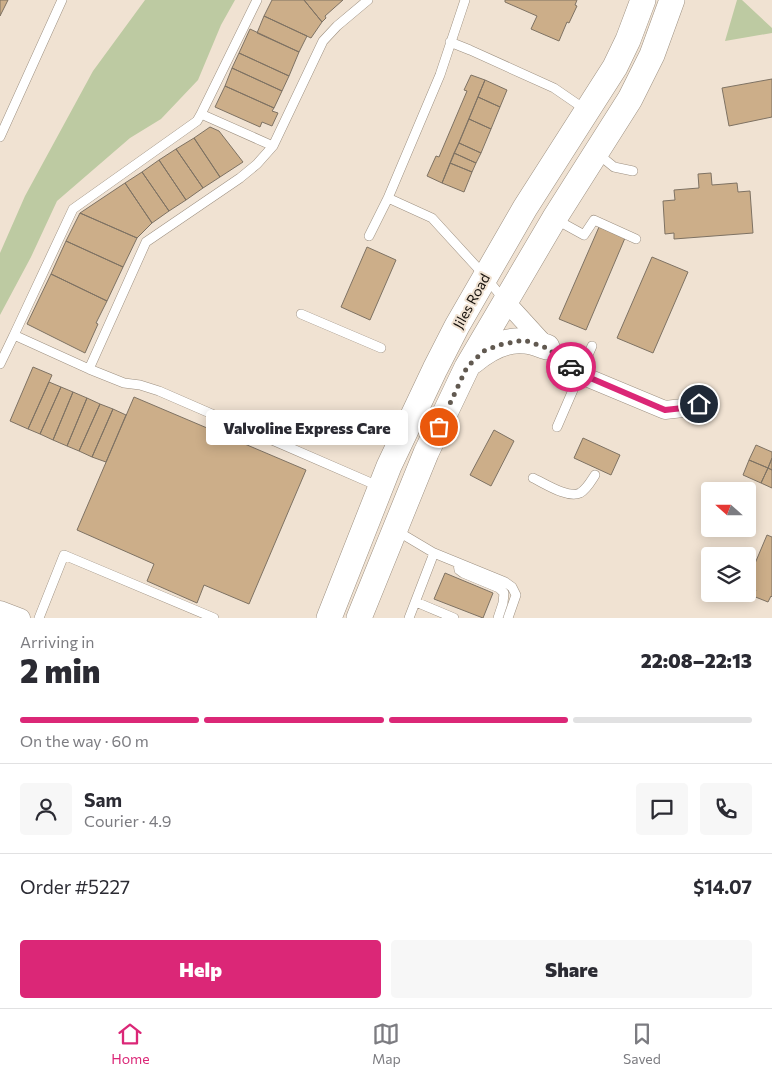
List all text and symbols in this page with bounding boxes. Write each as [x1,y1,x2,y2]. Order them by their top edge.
street label: Jiles Road [449,270,493,332]
courier [546,342,596,392]
icon: car [557,353,585,381]
pin [678,383,720,425]
icon: home [685,390,713,418]
pin [418,406,460,448]
callout: Valvoline Express Care [206,410,409,444]
icon: bag [425,413,453,441]
text: Valvoline Express Care [223,418,391,437]
north arrow [701,482,756,538]
map controls [701,482,756,602]
button: layers [701,547,756,602]
text: Arriving in [20,632,94,651]
text: 22:08–22:13 [641,649,752,672]
text: 2 min [20,650,100,690]
text: On the way · 60 m [20,731,149,750]
button: person [20,783,72,835]
button: chat [636,783,688,835]
button: phone [700,783,752,835]
text: Sam [84,788,122,811]
text: Courier · 4.9 [84,811,171,830]
text: Order #5227 [20,875,130,898]
text: $14.07 [693,875,752,898]
button: Help [20,940,381,998]
button: Share [391,940,752,998]
tab: Home [111,1020,150,1067]
tab: Map [372,1020,401,1067]
tab: Saved [623,1020,661,1067]

